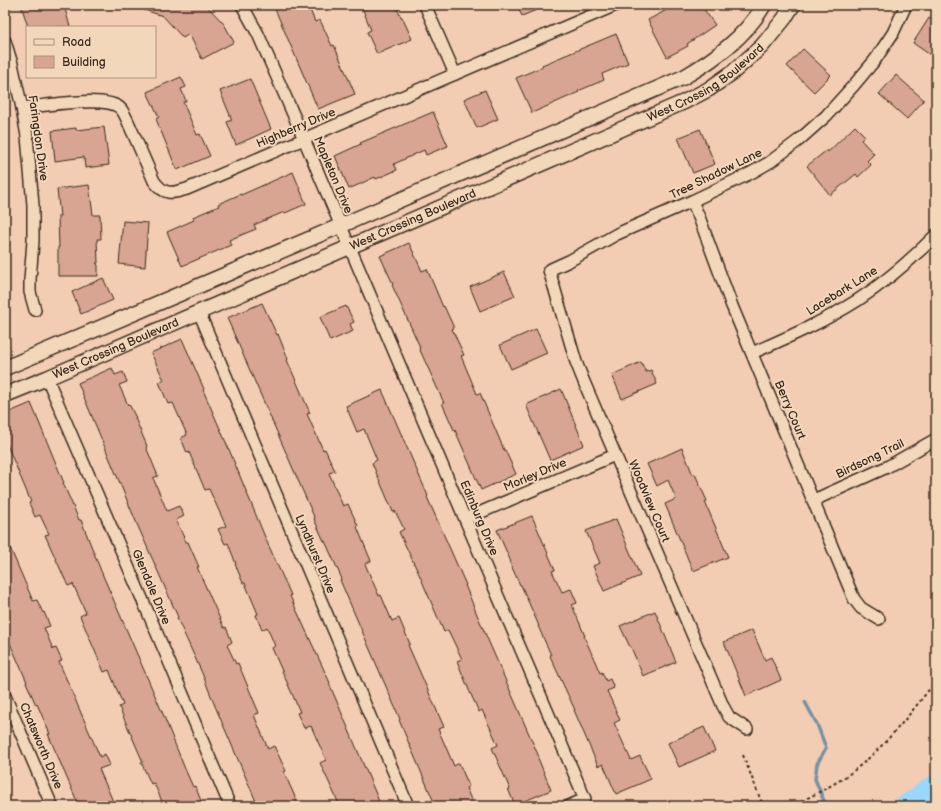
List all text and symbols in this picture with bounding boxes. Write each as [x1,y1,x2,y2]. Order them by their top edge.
legend [26,26,156,78]
text: Road [62,35,91,50]
street label: West Crossing Boulevard [645,40,767,125]
text: Building [62,55,106,70]
street label: Faringdon Drive [25,94,51,182]
street label: Highberry Drive [254,105,338,151]
street label: Mapleton Drive [310,134,356,216]
street label: Tree Shadow Lane [667,145,765,203]
street label: West Crossing Boulevard [347,186,478,253]
street label: Lacebark Lane [804,263,880,319]
street label: West Crossing Boulevard [50,314,181,382]
street label: Berry Court [771,378,809,442]
street label: Birdsong Trail [833,436,907,482]
street label: Morley Drive [501,455,569,495]
street label: Woodview Court [625,458,673,545]
street label: Edinburg Drive [456,478,502,558]
street label: Lyndhurst Drive [292,512,338,596]
street label: Glendale Drive [128,547,174,627]
street label: Chatsworth Drive [16,701,66,791]

